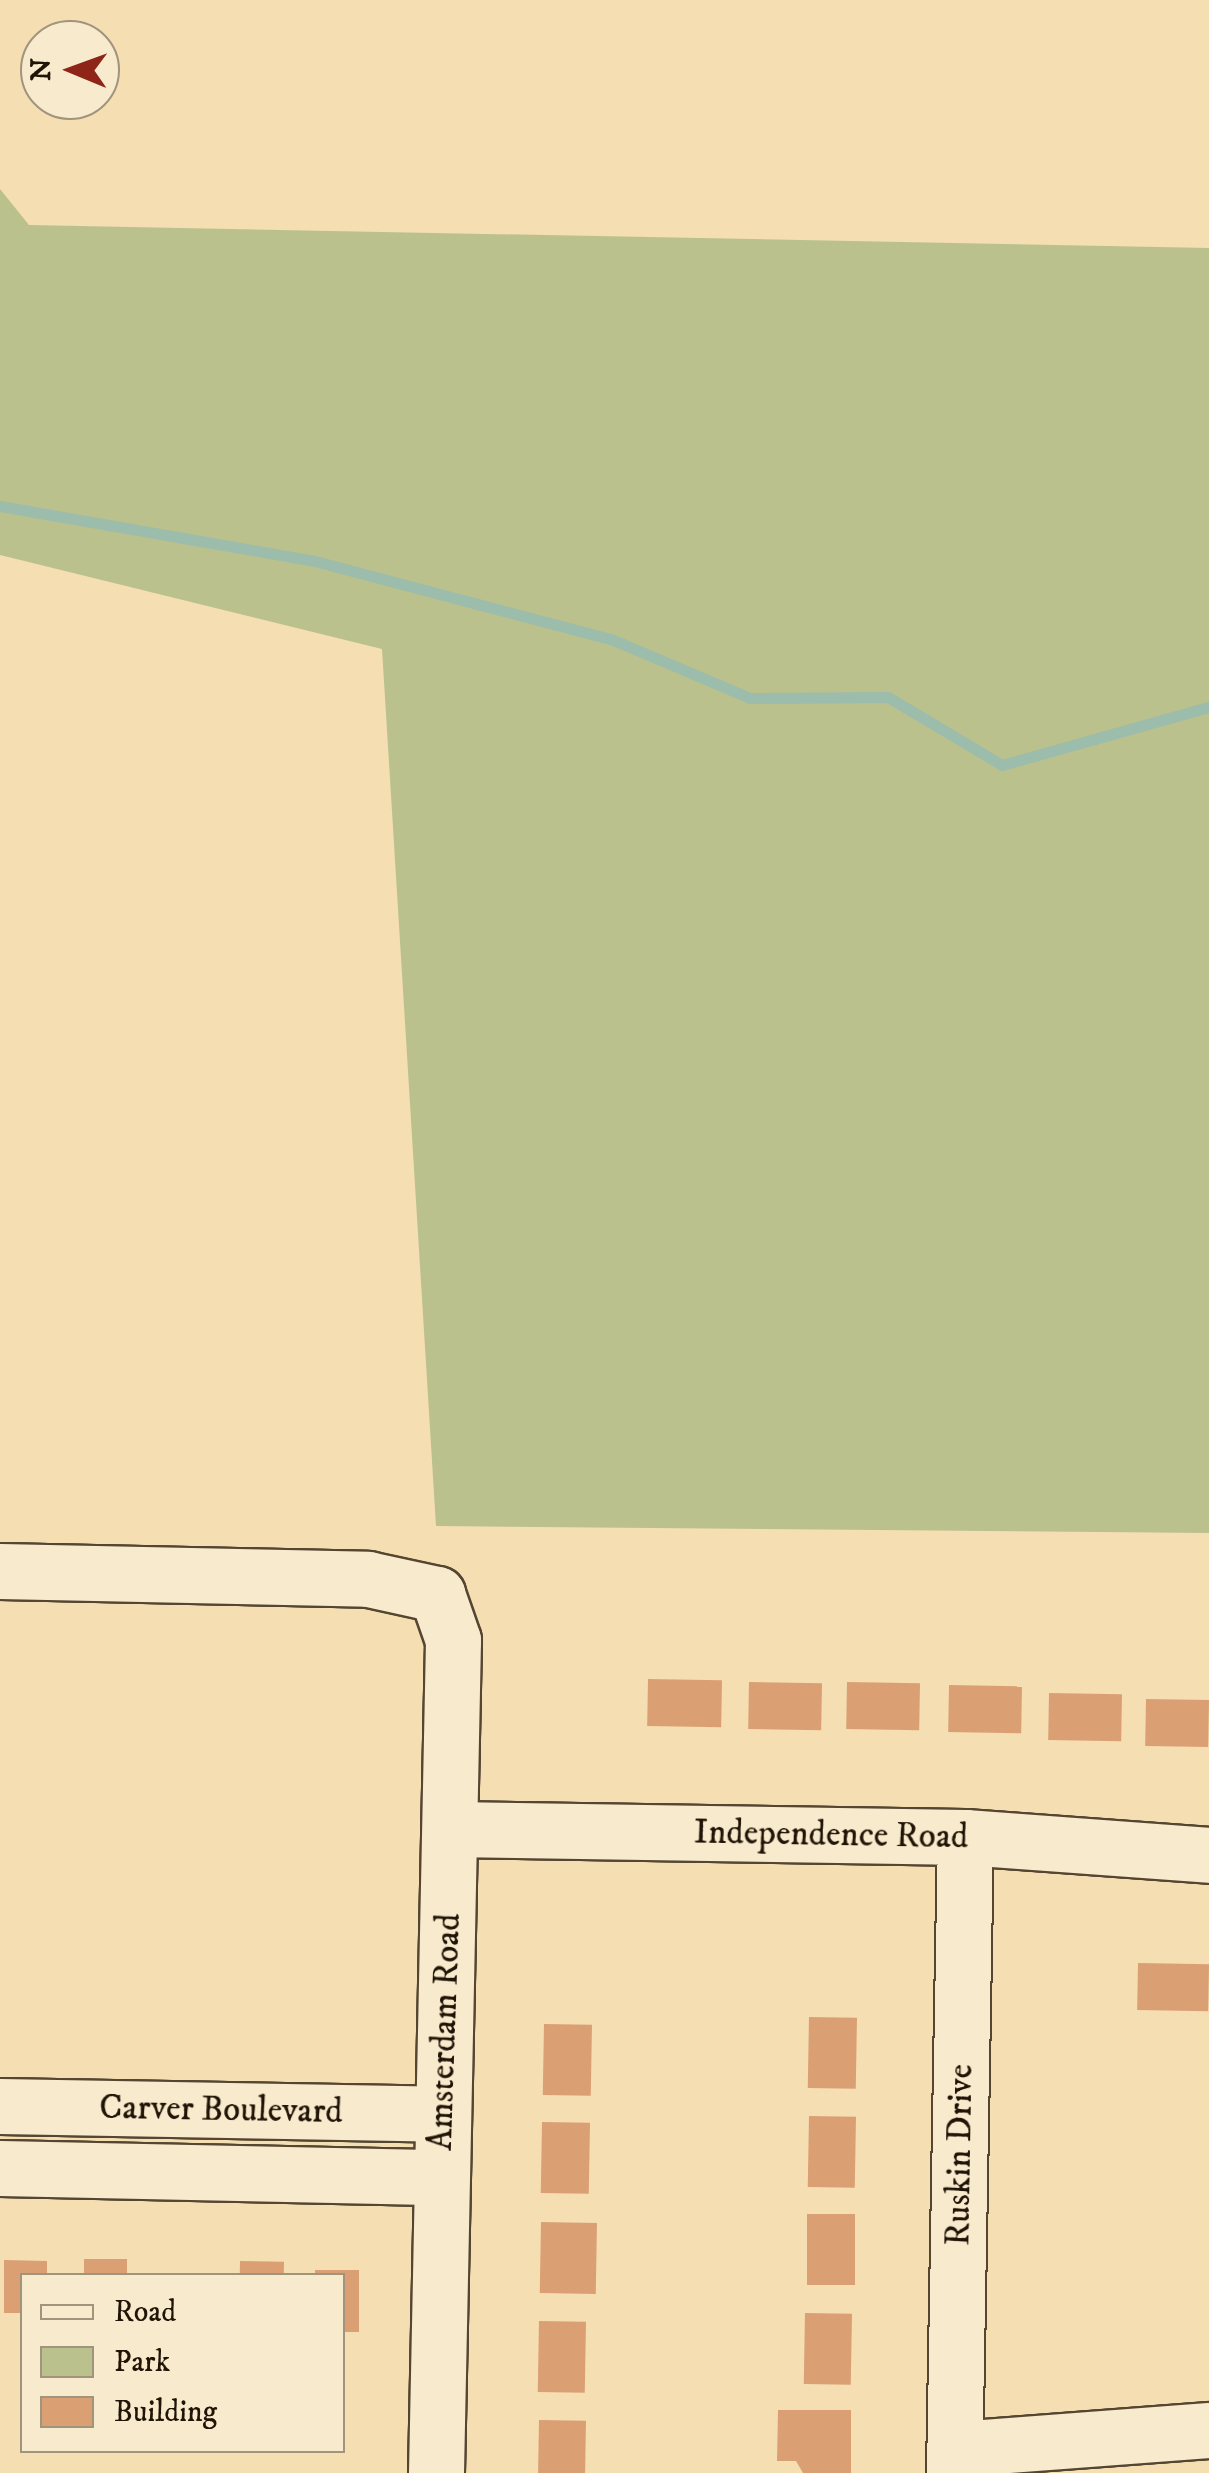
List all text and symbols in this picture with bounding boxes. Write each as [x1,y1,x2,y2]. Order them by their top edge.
north arrow [20,20,120,120]
text: N [24,58,59,81]
street label: Independence Road [693,1812,969,1858]
street label: Amsterdam Road [420,1913,470,2151]
street label: Ruskin Drive [937,2064,983,2246]
street label: Carver Boulevard [99,2087,343,2133]
legend [20,2273,345,2453]
text: Road [114,2294,176,2331]
text: Park [114,2344,170,2381]
text: Building [114,2394,217,2431]

